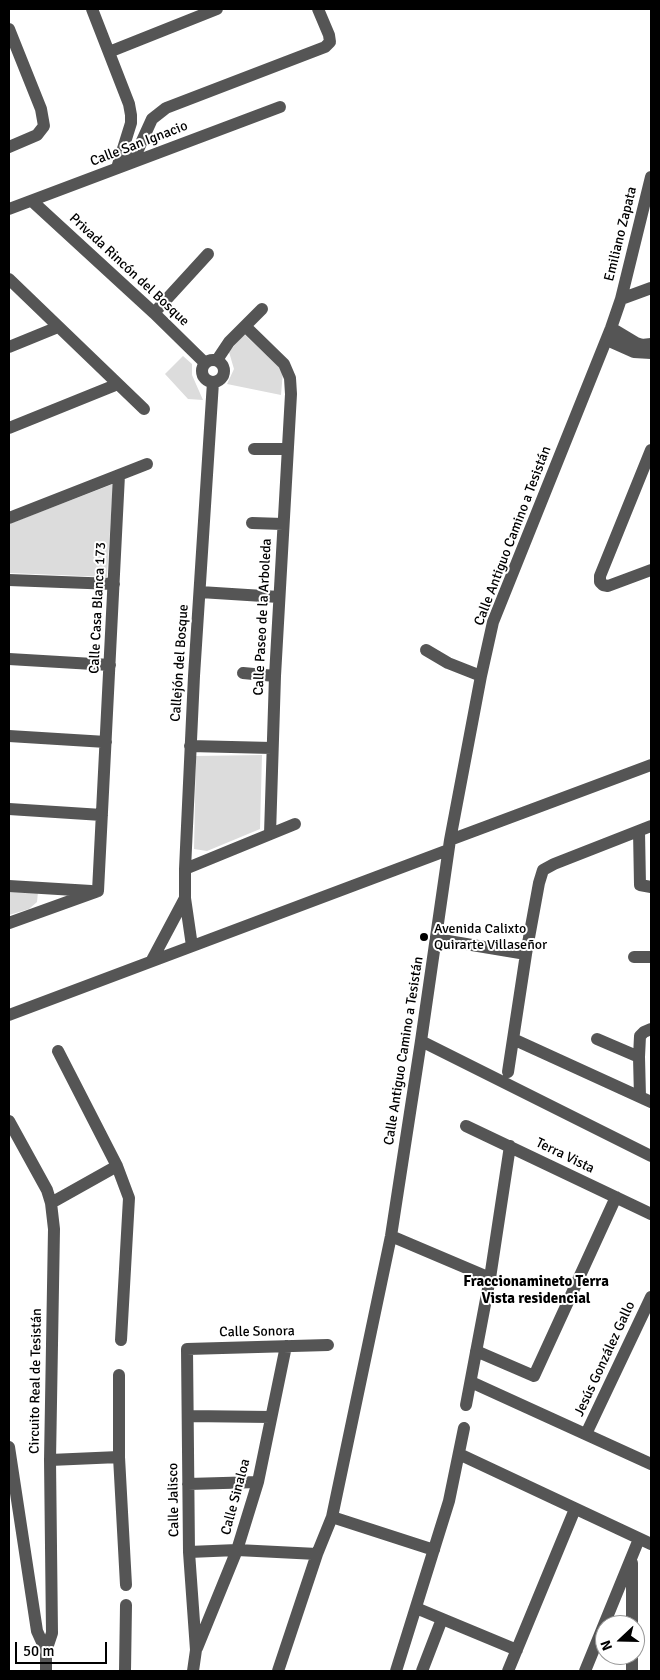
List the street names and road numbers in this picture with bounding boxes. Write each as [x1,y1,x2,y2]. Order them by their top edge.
street label: Calle San Ignacio [88,118,190,170]
street label: Emiliano Zapata [601,185,641,283]
street label: Privada Rincón del Bosque [66,210,192,330]
street label: Calle Antiguo Camino a Tesistán [471,444,555,628]
street label: Calle Paseo de la Arboleda [250,538,276,696]
street label: Calle Casa Blanca 173 [86,542,110,674]
street label: Callejón del Bosque [168,604,192,722]
street label: Calle Antiguo Camino a Tesistán [381,955,427,1147]
street label: Terra Vista [533,1135,597,1177]
street label: Jesús González Gallo [571,1299,639,1419]
street label: Circuito Real de Tesistán [26,1308,46,1454]
street label: Calle Sonora [219,1323,295,1341]
street label: Calle Sinaloa [218,1457,254,1537]
street label: Calle Jalisco [165,1463,183,1537]

